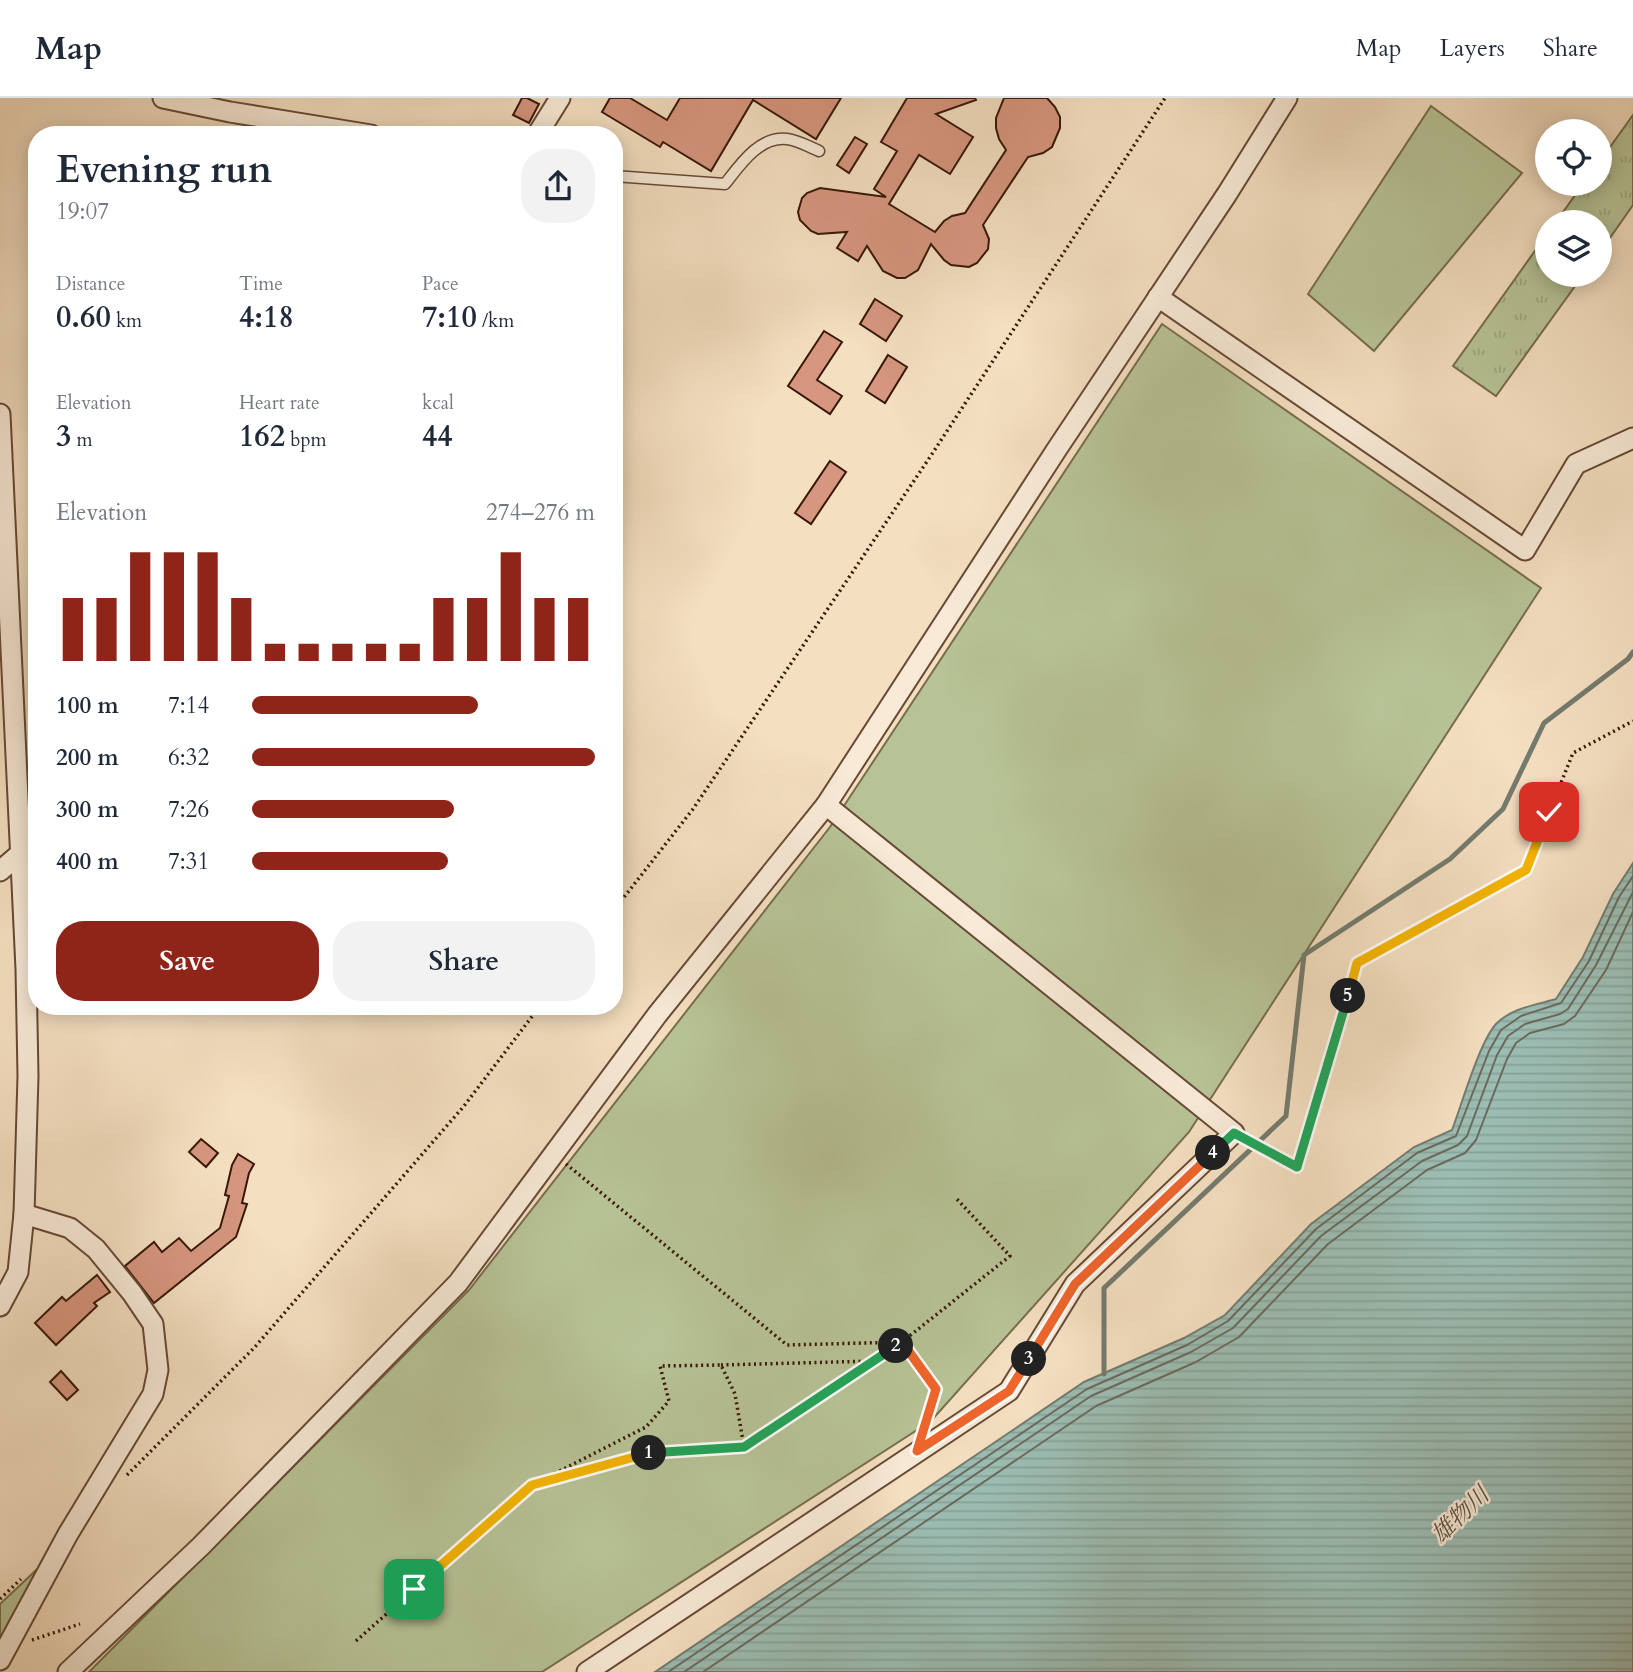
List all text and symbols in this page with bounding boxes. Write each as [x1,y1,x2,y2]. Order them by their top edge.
text: Map [35,26,102,71]
text: Map [1356,32,1402,65]
text: Layers [1440,32,1505,65]
text: Share [1543,32,1598,65]
map controls [1535,119,1612,287]
button: locate [1535,119,1612,196]
text: Evening run [56,144,272,196]
button: share [521,149,595,223]
text: 19:07 [56,196,109,227]
button: layers [1535,210,1612,287]
text: Distance [56,271,125,297]
text: Time [239,271,283,297]
text: Pace [422,271,459,297]
text: 0.60 [56,297,111,338]
text: 4:18 [239,297,294,338]
text: 7:10 [422,297,477,338]
text: km [111,308,142,334]
text: /km [477,308,514,334]
text: Elevation [56,390,131,416]
text: Heart rate [239,390,320,416]
text: kcal [422,390,454,416]
text: 3 [56,416,71,457]
text: 162 [239,416,285,457]
text: 44 [422,416,453,457]
text: m [71,427,93,453]
text: bpm [285,427,327,453]
text: Elevation [56,497,147,528]
text: 274–276 m [486,497,595,528]
text: 100 m [56,690,119,721]
text: 7:14 [168,690,209,721]
text: 200 m [56,742,119,773]
text: 6:32 [168,742,209,773]
pin [1519,782,1579,842]
icon: check [1530,793,1568,831]
text: 300 m [56,794,119,825]
text: 7:26 [168,794,209,825]
text: 400 m [56,846,119,877]
text: 7:31 [168,846,209,877]
button: Save [56,921,319,1001]
button: Share [333,921,595,1001]
pin: 5 [1330,978,1366,1014]
text: 5 [1343,982,1352,1008]
pin: 4 [1196,1136,1230,1170]
text: 4 [1208,1139,1217,1165]
pin: 2 [878,1328,914,1364]
text: 2 [891,1332,900,1358]
pin: 3 [1012,1342,1046,1376]
text: 3 [1024,1345,1033,1371]
pin: 1 [632,1436,666,1470]
text: 1 [644,1439,653,1465]
water label: 雄物川 [1424,1478,1498,1550]
pin [384,1559,444,1619]
icon: arrive [395,1570,433,1608]

